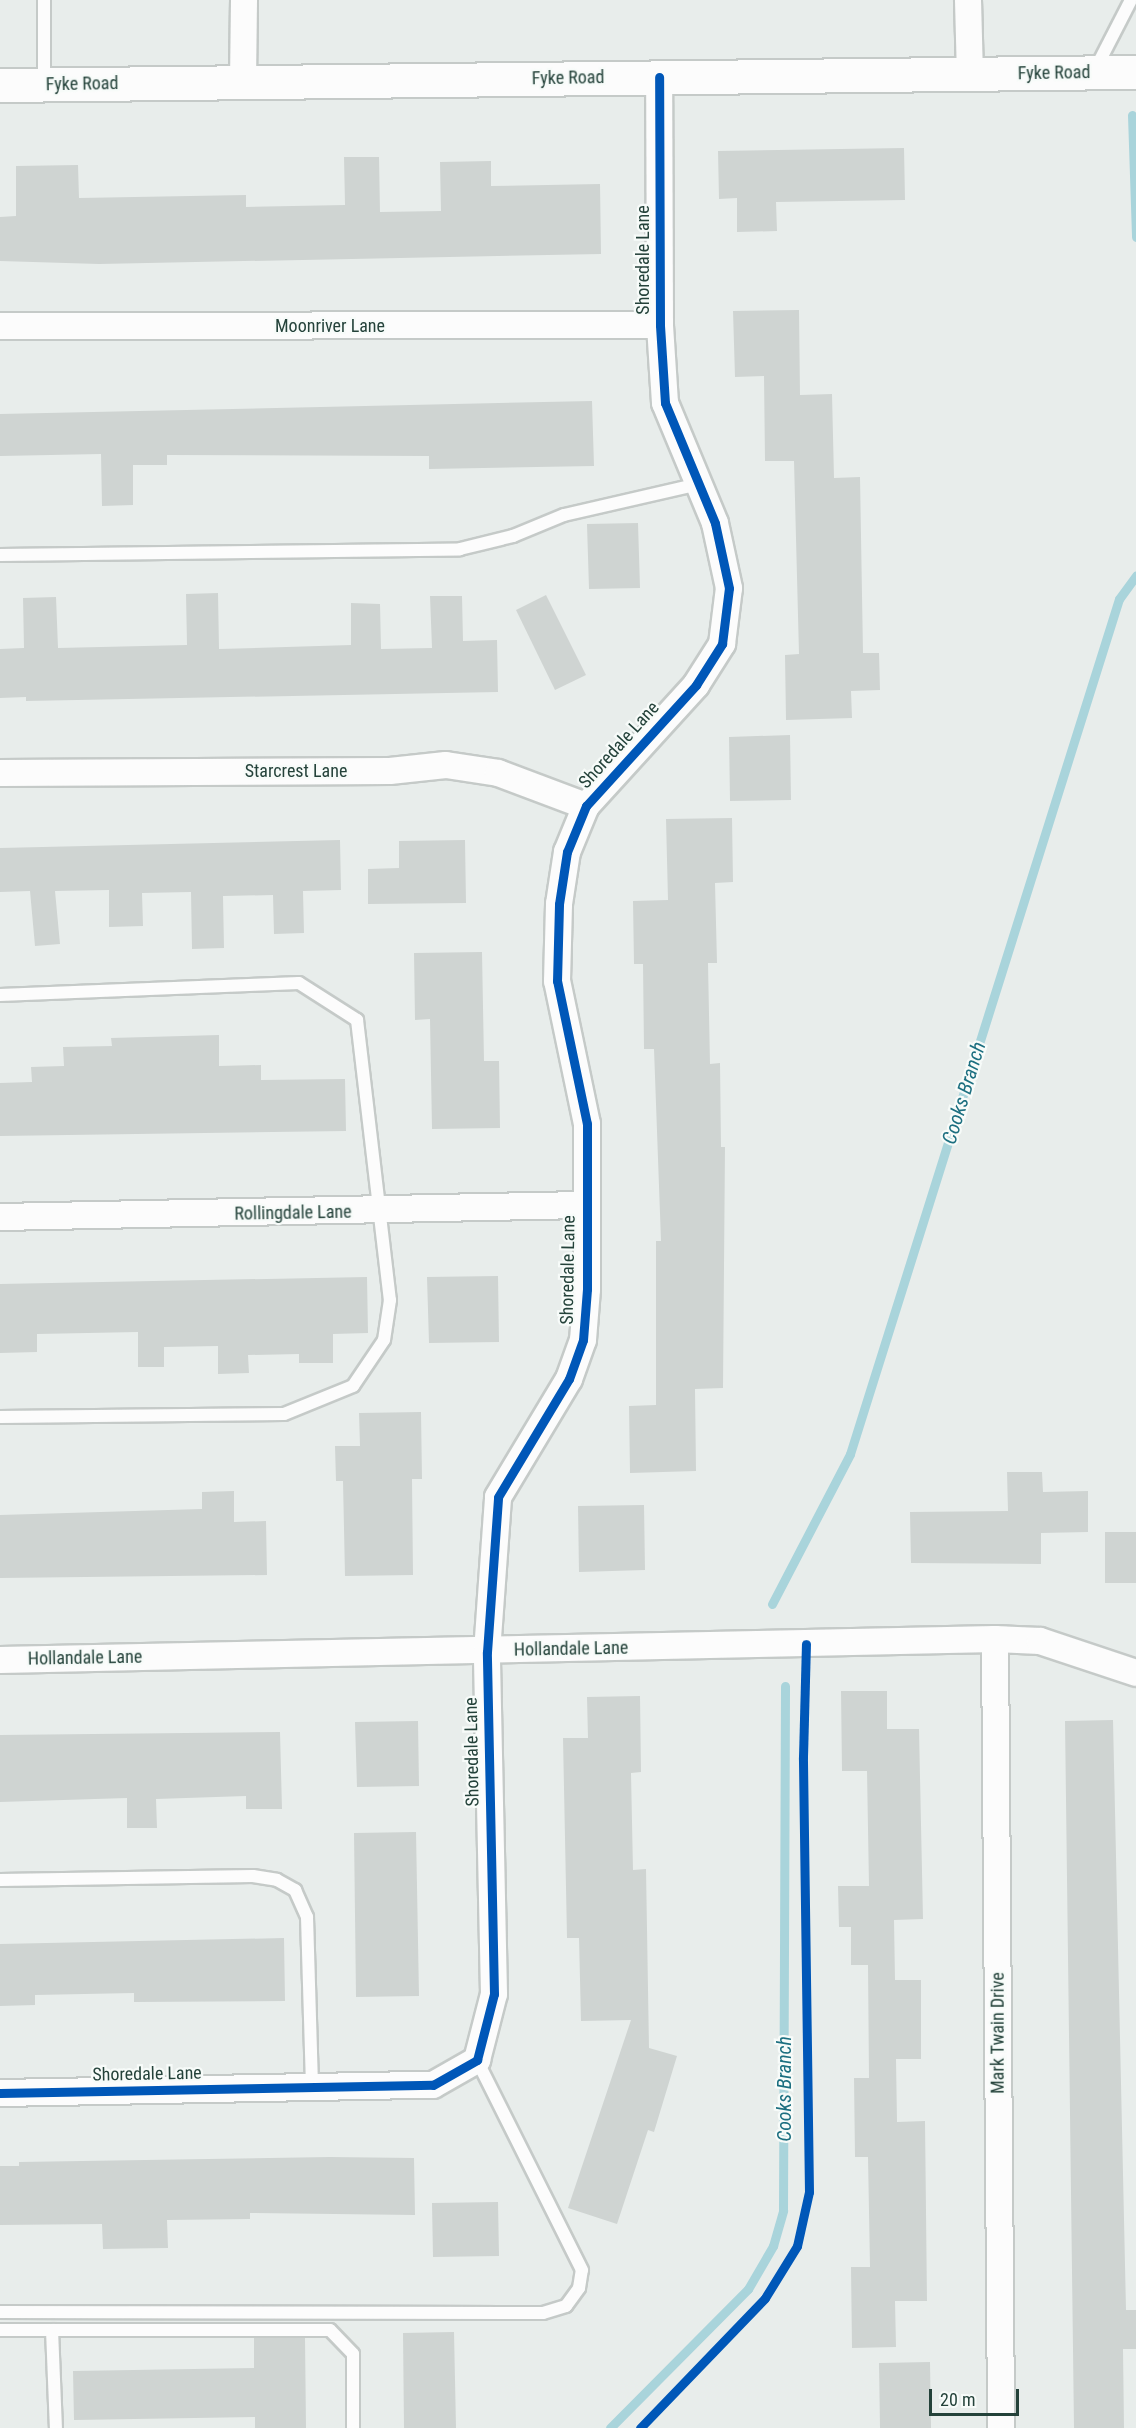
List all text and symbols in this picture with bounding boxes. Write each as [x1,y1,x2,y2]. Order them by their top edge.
street label: Fyke Road [1018,62,1090,84]
street label: Fyke Road [532,67,604,89]
street label: Fyke Road [46,73,118,95]
street label: Shoredale Lane [632,205,654,315]
street label: Moonriver Lane [275,315,385,337]
street label: Shoredale Lane [574,697,664,793]
street label: Starcrest Lane [245,760,347,782]
water label: Cooks Branch [937,1039,991,1147]
street label: Rollingdale Lane [234,1201,352,1225]
street label: Shoredale Lane [556,1215,580,1325]
street label: Hollandale Lane [514,1637,628,1661]
street label: Hollandale Lane [28,1646,142,1670]
street label: Shoredale Lane [460,1697,484,1807]
street label: Mark Twain Drive [987,1972,1009,2094]
water label: Cooks Branch [772,2036,796,2142]
street label: Shoredale Lane [92,2062,202,2086]
scale bar [932,2377,1022,2415]
text: 20 m [940,2389,975,2410]

